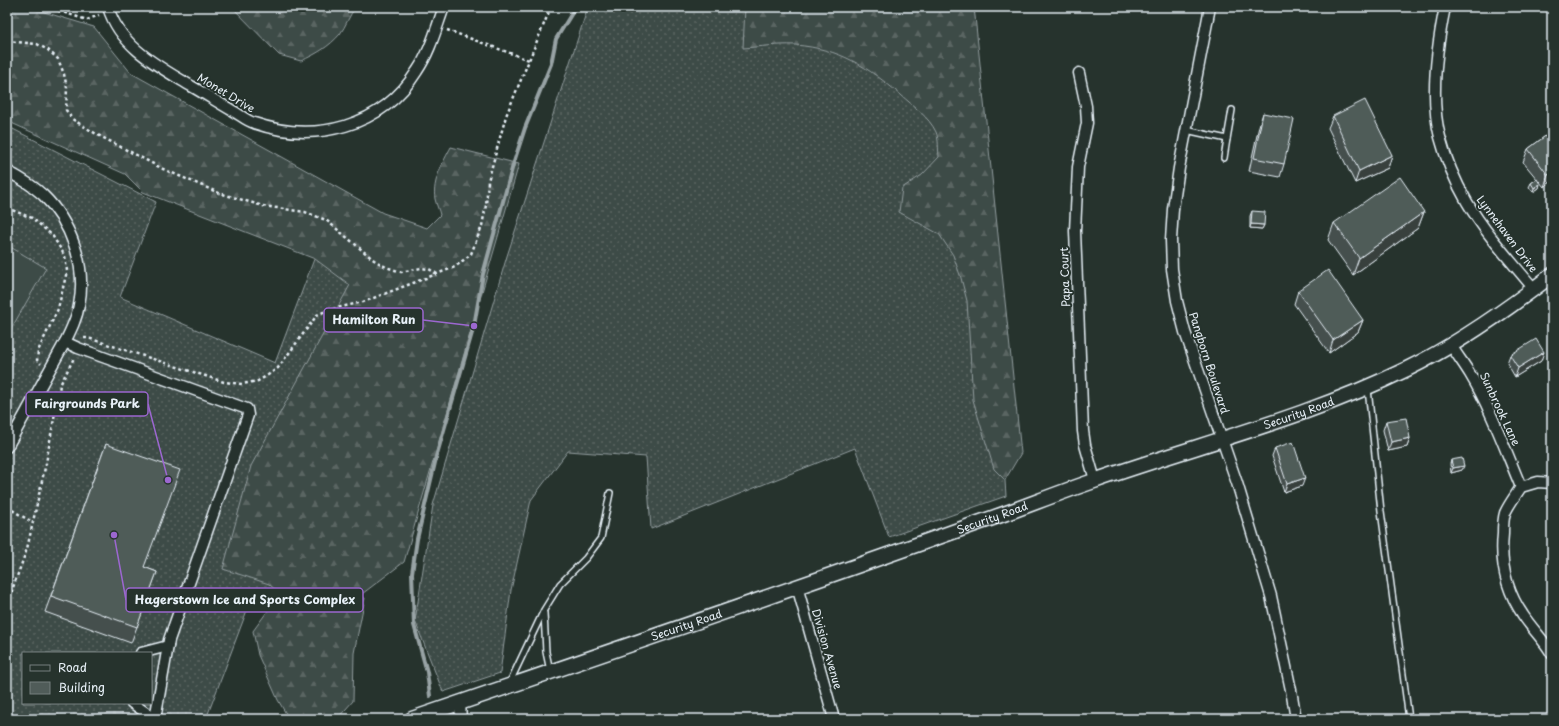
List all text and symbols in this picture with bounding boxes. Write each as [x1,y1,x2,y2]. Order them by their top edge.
street label: Monet Drive [194,69,259,117]
street label: Lynnehaven Drive [1473,192,1542,276]
street label: Papa Court [1055,246,1074,307]
callout: Hamilton Run [324,308,423,332]
text: Hamilton Run [333,310,415,328]
street label: Pangborn Boulevard [1185,310,1234,416]
street label: Sunbrook Lane [1476,369,1525,449]
callout: Fairgrounds Park [26,392,148,416]
street label: Security Road [1261,392,1337,433]
text: Fairgrounds Park [34,394,140,412]
street label: Security Road [954,497,1030,538]
callout: Hagerstown Ice and Sports Complex [126,588,363,612]
text: Hagerstown Ice and Sports Complex [135,590,356,608]
street label: Security Road [648,604,725,645]
street label: Division Avenue [808,607,847,691]
legend [22,652,152,704]
text: Road [58,658,87,676]
text: Building [58,678,105,696]

